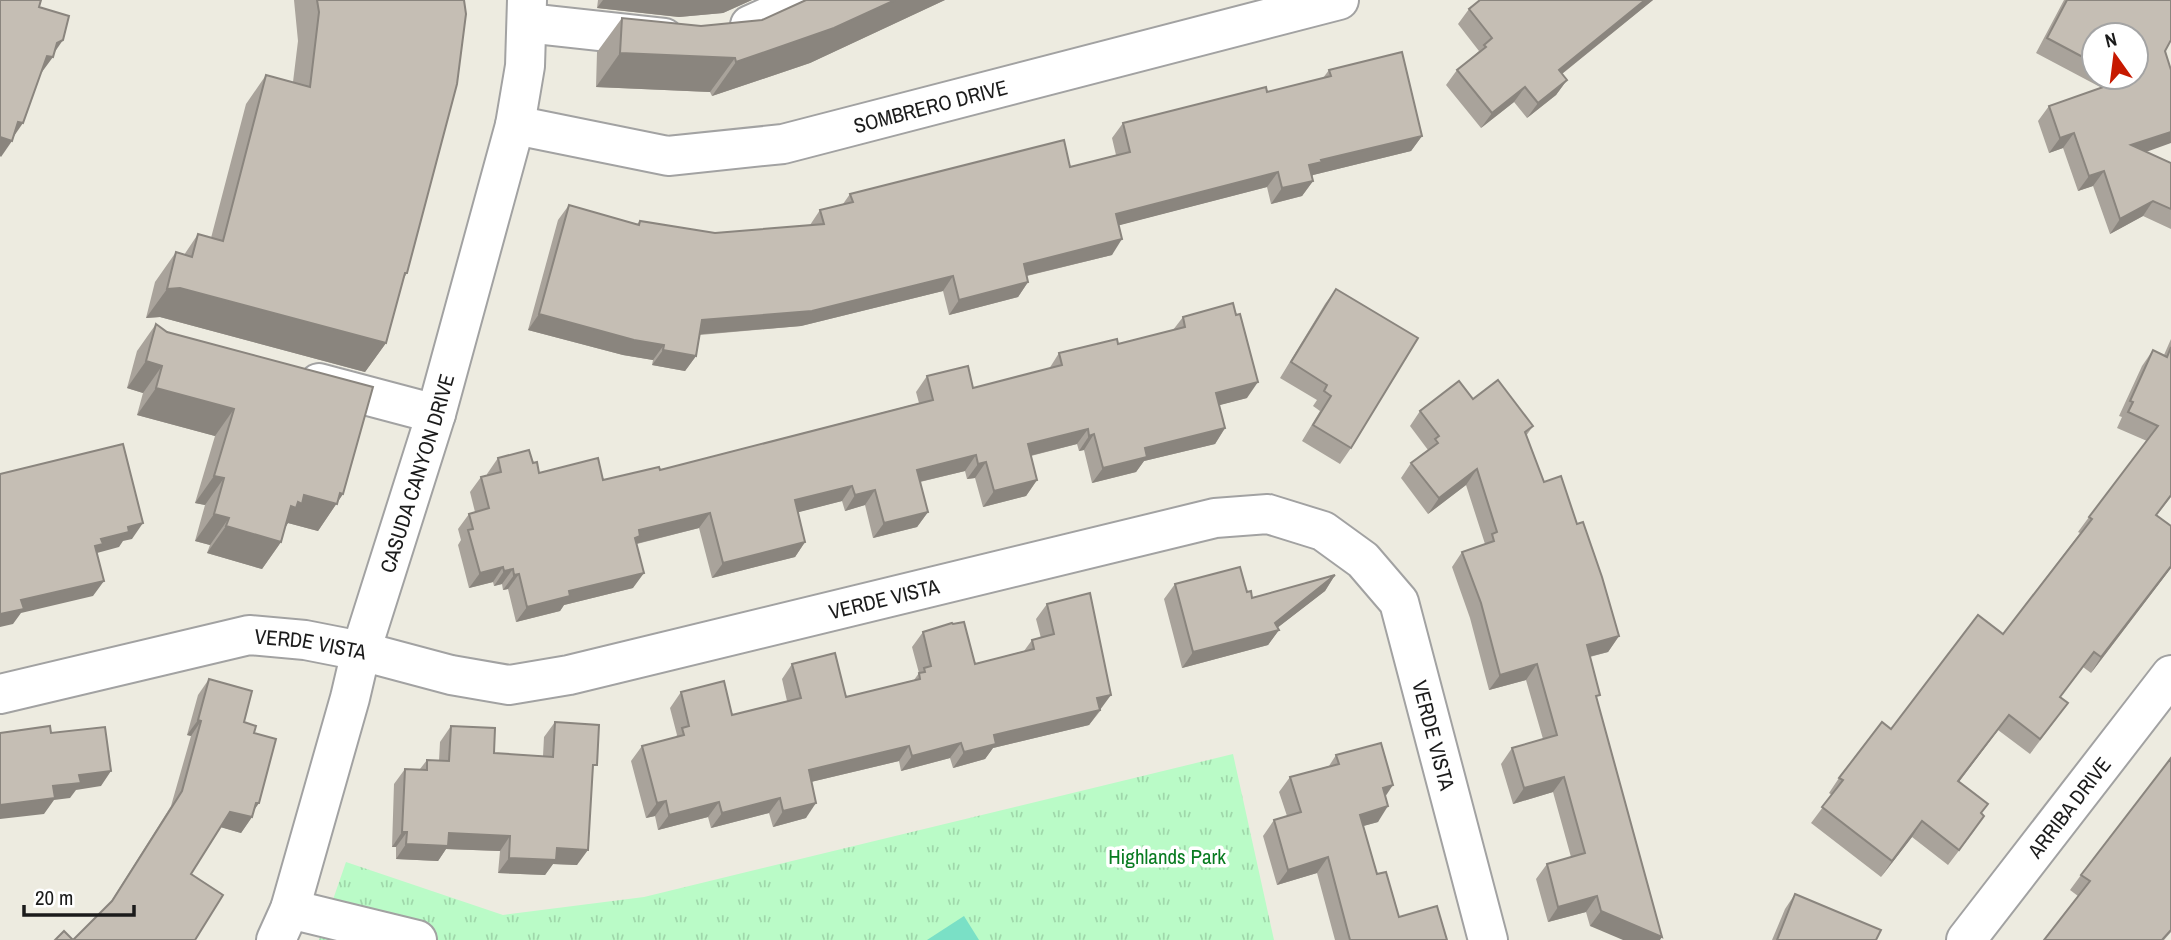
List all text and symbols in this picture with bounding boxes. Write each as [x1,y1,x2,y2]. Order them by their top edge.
north arrow [2080,21,2150,91]
text: N [2102,26,2119,53]
street label: SOMBRERO DRIVE [850,72,1011,140]
street label: CASUDA CANYON DRIVE [372,370,461,576]
street label: VERDE VISTA [826,571,943,626]
street label: VERDE VISTA [253,621,369,666]
street label: VERDE VISTA [1406,677,1463,794]
street label: ARRIBA DRIVE [2020,751,2117,865]
park label: Highlands Park [1108,842,1226,871]
scale bar [24,874,135,918]
text: 20 m [35,883,73,912]

